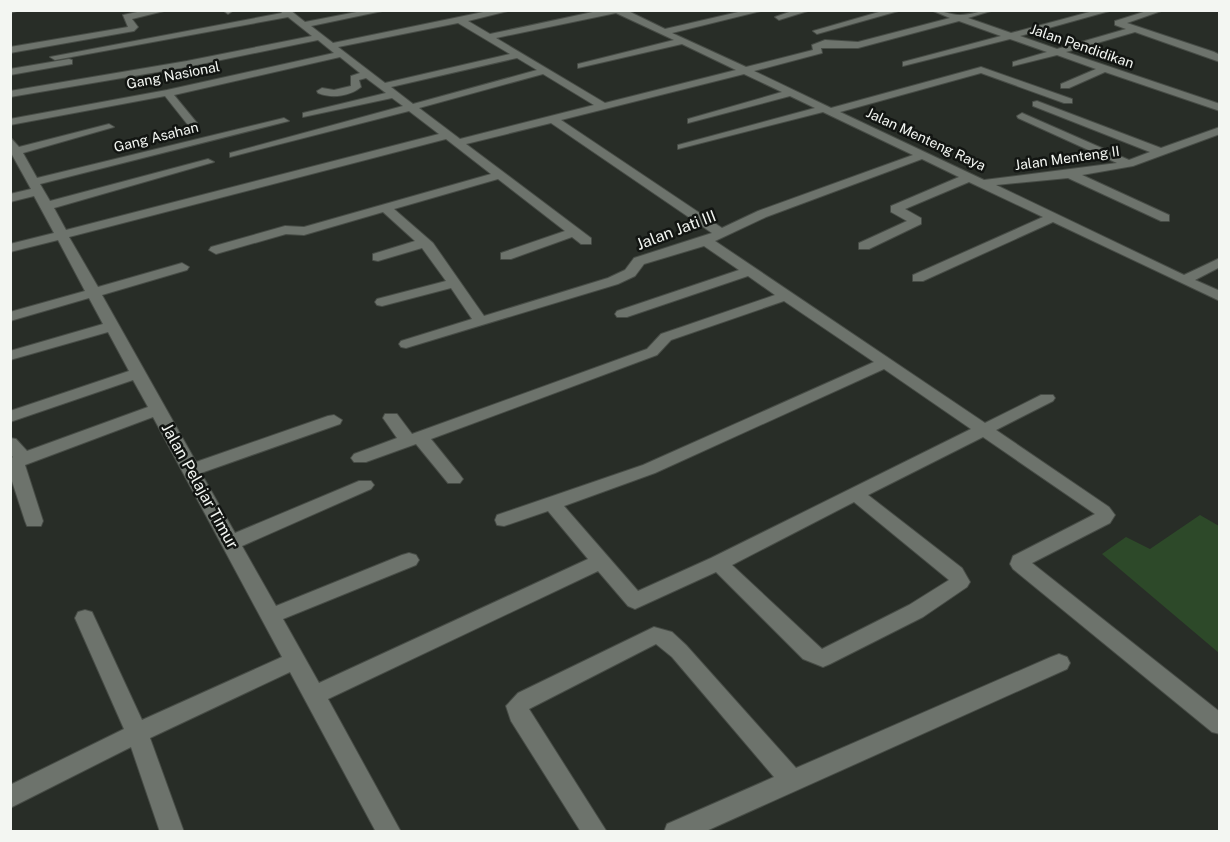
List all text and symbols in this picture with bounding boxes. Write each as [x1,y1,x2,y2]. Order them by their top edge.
street label: Jalan Pendidikan [1028,21,1136,71]
street label: Gang Nasional [125,58,221,92]
street label: Jalan Menteng Raya [864,104,988,174]
street label: Gang Asahan [112,119,200,155]
street label: Jalan Menteng II [1013,143,1121,173]
street label: Jalan Jati III [633,206,719,254]
street label: Jalan Pelajar Timur [158,420,242,552]

